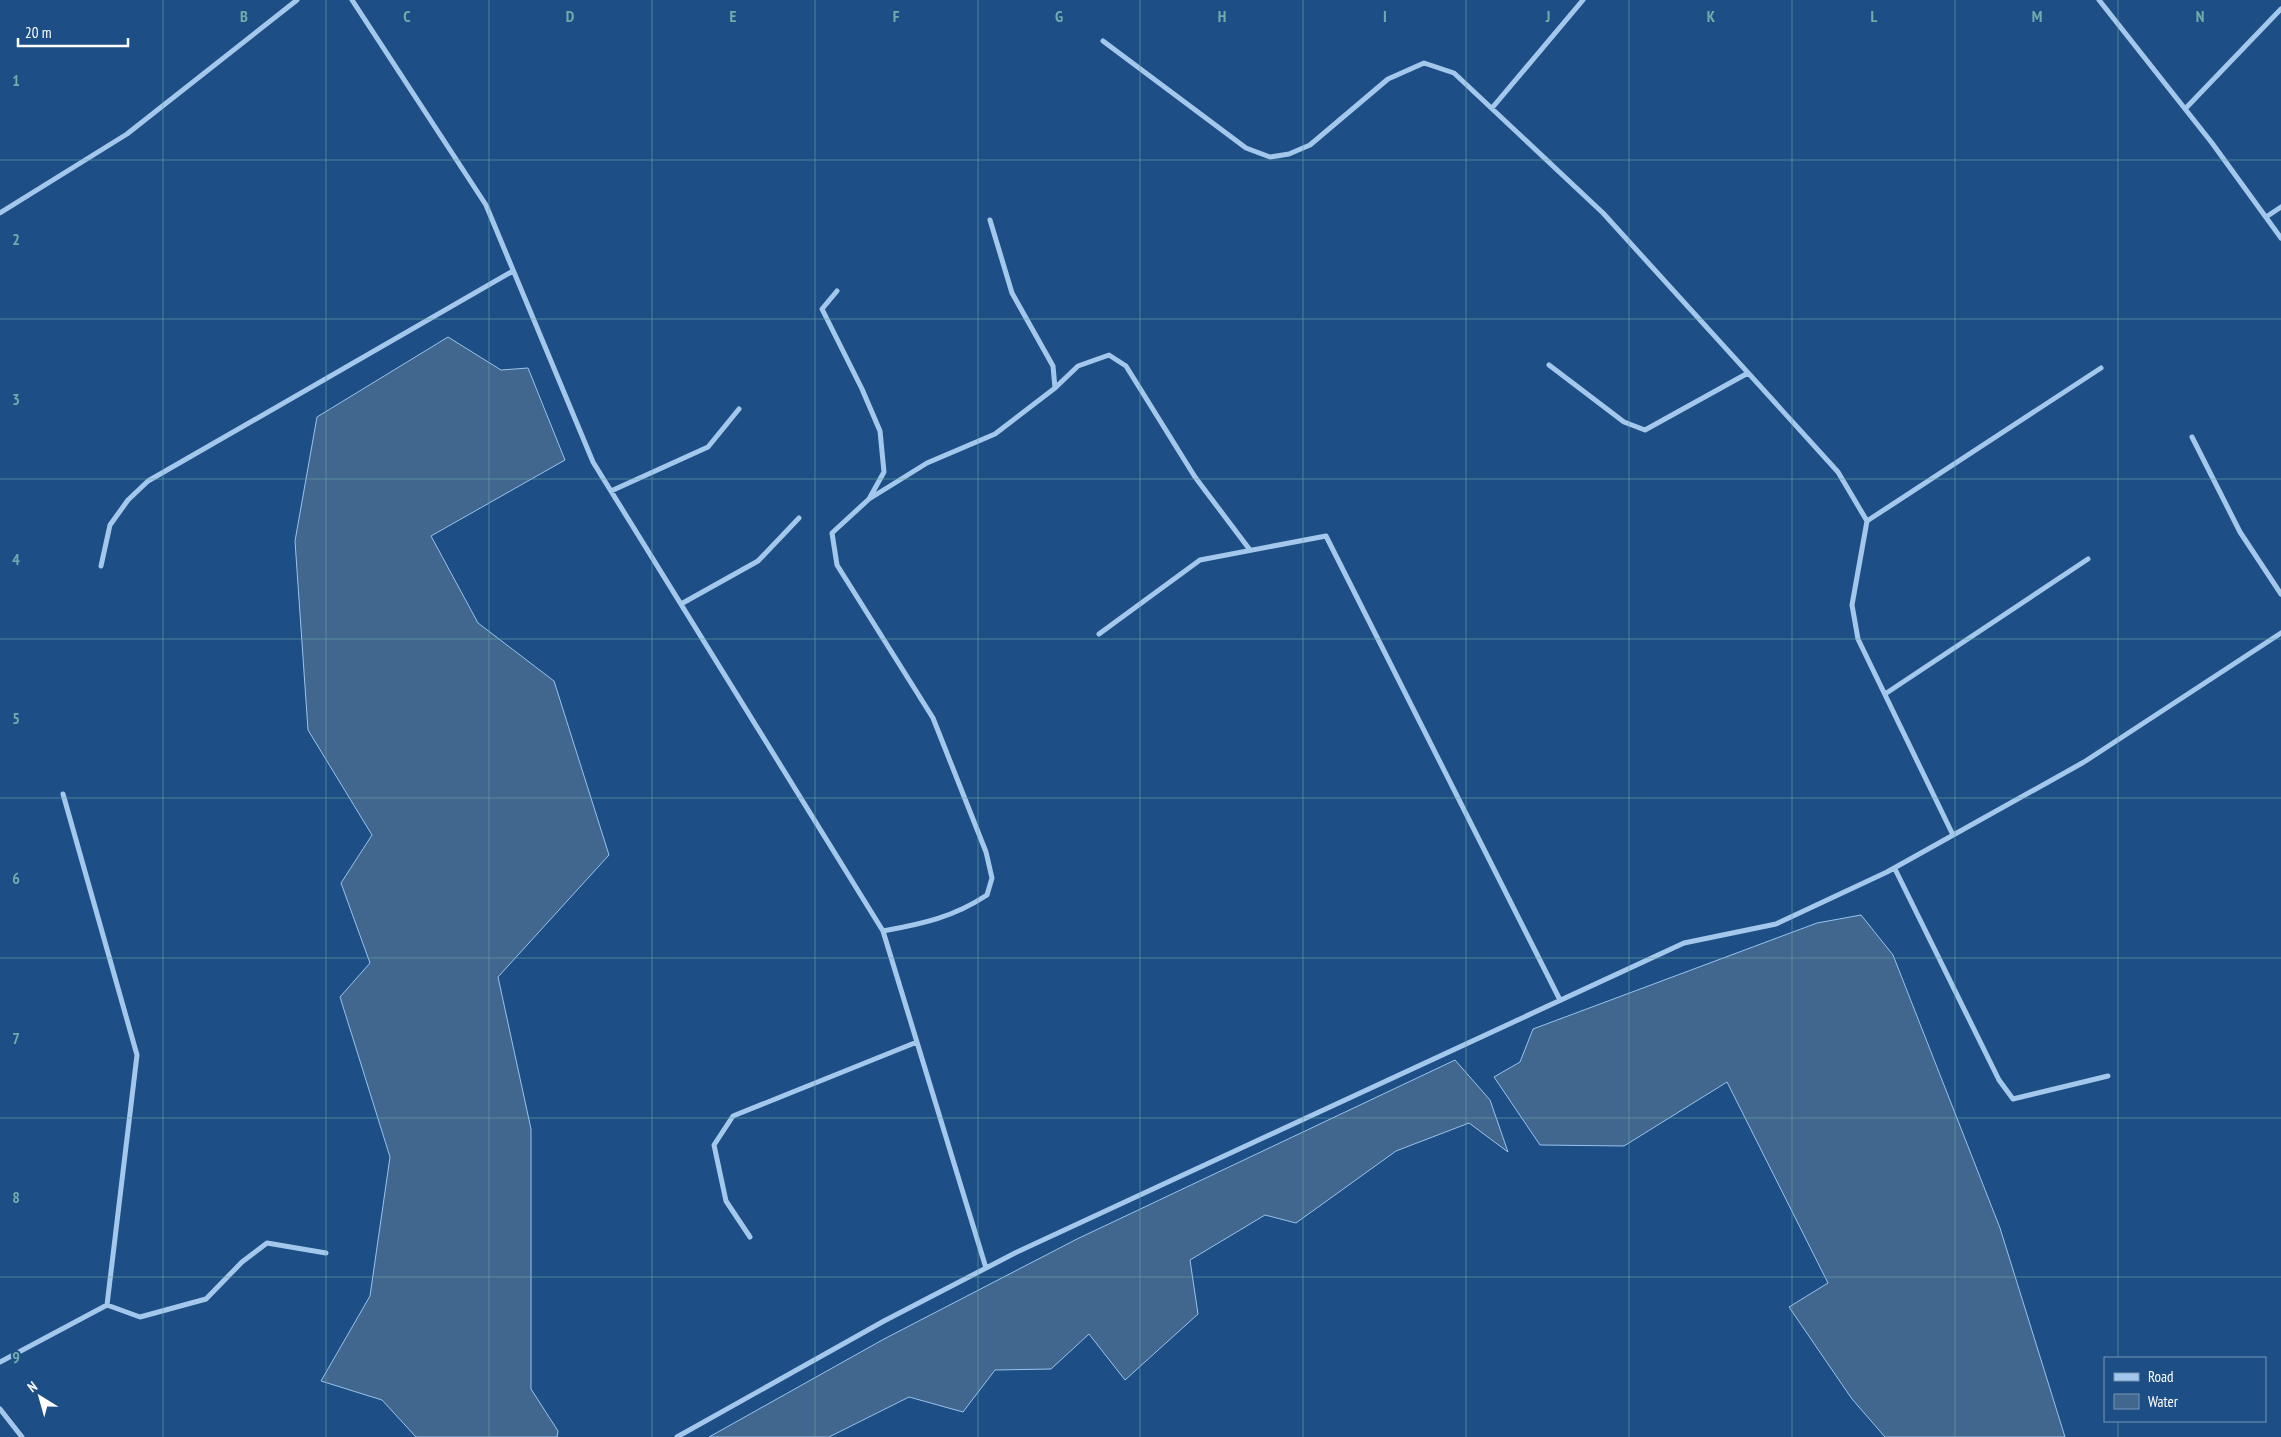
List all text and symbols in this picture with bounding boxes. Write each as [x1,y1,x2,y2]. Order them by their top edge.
text: B [240,6,248,26]
text: C [403,6,411,26]
text: D [566,6,575,26]
text: E [730,6,737,26]
text: F [893,6,900,26]
text: G [1055,6,1063,26]
text: H [1218,6,1226,26]
text: I [1383,6,1387,26]
text: J [1545,6,1550,26]
text: K [1707,6,1716,26]
text: L [1871,6,1878,26]
text: M [2032,6,2042,26]
text: N [2196,6,2204,26]
scale bar [18,15,128,47]
text: 20 m [25,23,51,42]
text: 1 [12,70,20,90]
text: 2 [12,229,20,249]
text: 3 [12,389,20,409]
text: 4 [12,549,20,569]
text: 5 [12,708,20,728]
text: 6 [12,868,20,888]
text: 7 [12,1028,20,1048]
text: 8 [12,1187,20,1207]
text: 9 [12,1347,20,1367]
legend [2104,1357,2266,1422]
text: Road [2148,1367,2174,1386]
north arrow [15,1372,65,1422]
text: N [24,1377,41,1396]
text: Water [2148,1392,2179,1411]

